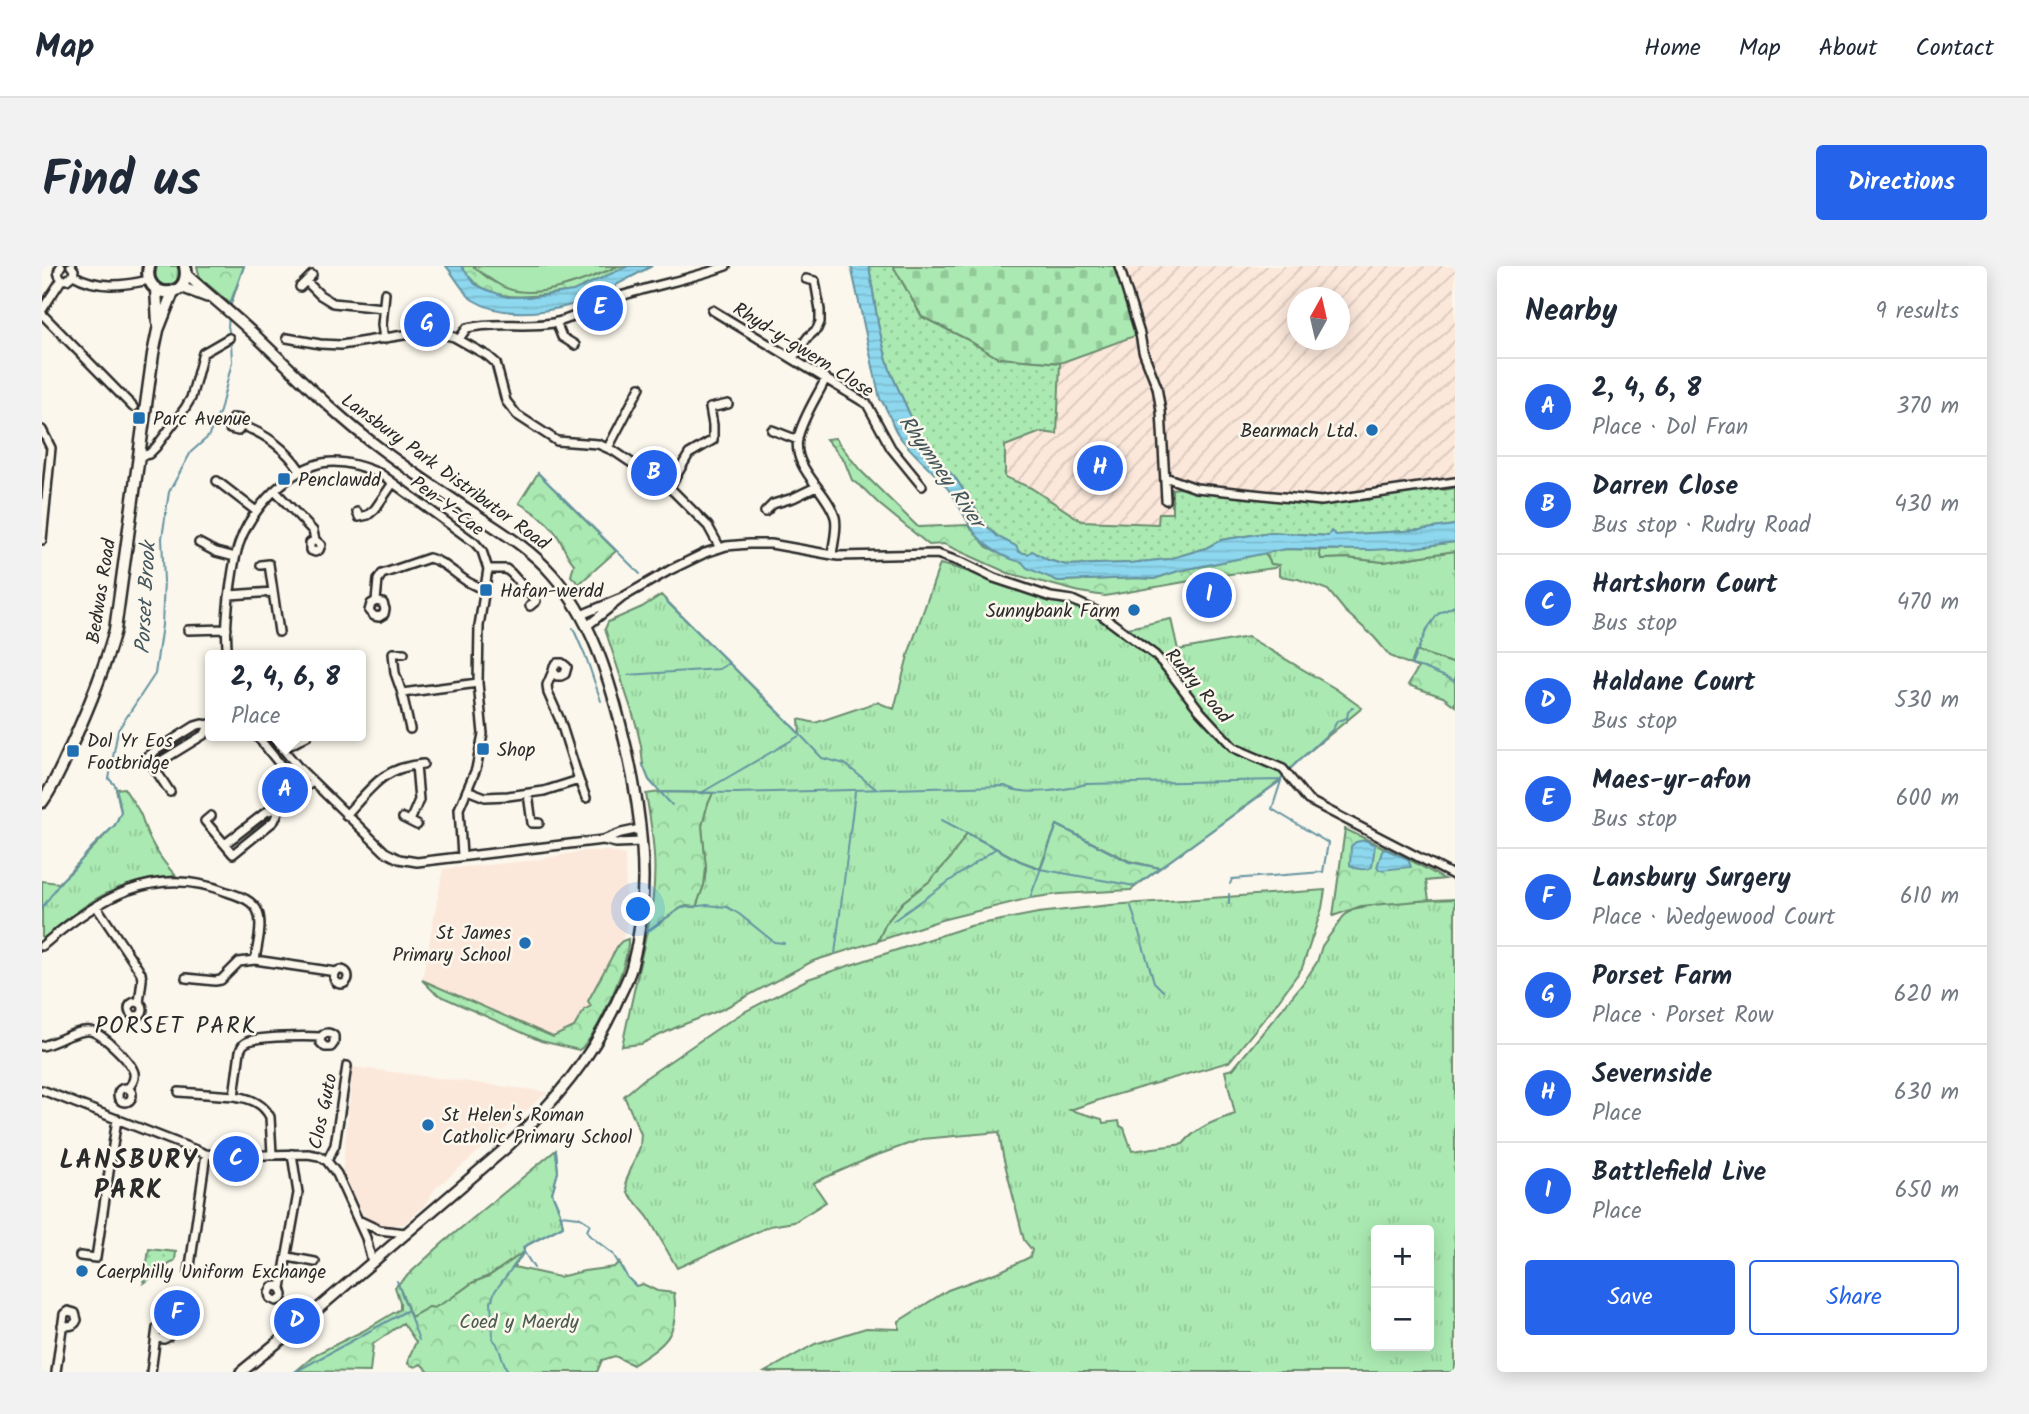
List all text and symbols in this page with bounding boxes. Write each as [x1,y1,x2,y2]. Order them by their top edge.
text: Map [35,22,95,75]
text: Home [1644,29,1701,68]
text: Map [1739,29,1781,68]
text: About [1819,29,1877,68]
text: Contact [1915,29,1994,68]
text: Find us [42,143,200,221]
button: Directions [1816,145,1987,220]
pin: E [577,282,623,334]
north arrow [1287,287,1350,350]
text: Nearby [1525,288,1617,336]
text: 9 results [1875,294,1959,330]
street label: Rhyd-y-gwern Close [726,295,880,406]
pin: G [404,298,450,350]
text: 2, 4, 6, 8 [1592,368,1701,410]
street label: Lansbury Park Distributor Road [334,387,556,559]
text: A [1541,389,1555,425]
text: 370 m [1896,389,1959,425]
place label: Parc Avenue [153,405,251,435]
water label: Rhymney River [890,409,994,539]
marker: Parc Avenue [131,410,147,426]
text: Place · Dol Fran [1592,410,1748,446]
place label: Bearmach Ltd. [1240,417,1358,447]
marker: Bearmach Ltd. [1364,422,1380,438]
pin: H [1077,442,1123,494]
pin: B [631,447,677,499]
place label: Penclawdd [298,466,381,496]
text: Darren Close [1592,466,1738,508]
street label: Pen-Y-Cae [403,469,491,545]
marker: Penclawdd [276,471,292,487]
text: B [1541,487,1555,523]
text: 430 m [1894,487,1959,523]
text: Bus stop · Rudry Road [1592,508,1810,544]
street label: Bedwas Road [79,536,125,646]
water label: Porset Brook [127,538,166,655]
text: Hartshorn Court [1592,564,1777,606]
pin: I [1186,569,1232,621]
place label: Hafan-werdd [500,577,604,607]
marker: Hafan-werdd [478,582,494,598]
text: C [1541,585,1555,621]
text: 470 m [1897,585,1959,621]
place label: Sunnybank Farm [986,597,1120,627]
marker: Sunnybank Farm [1126,602,1142,618]
text: Bus stop [1592,606,1677,642]
street label: Rudry Road [1157,642,1238,731]
popup [205,650,366,741]
text: 2, 4, 6, 8 [231,657,340,699]
text: Haldane Court [1592,662,1755,704]
text: D [1540,683,1556,719]
text: 530 m [1894,683,1959,719]
text: Place [231,699,280,735]
text: Bus stop [1592,704,1677,740]
place label: Dol Yr Eos Footbridge [87,727,173,779]
place label: Shop [497,736,535,766]
marker: Shop [475,741,491,757]
marker: Dol Yr Eos Footbridge [65,743,81,759]
text: Maes-yr-afon [1592,760,1751,802]
pin: A [262,764,308,816]
text: E [1542,781,1554,817]
text: 600 m [1896,781,1959,817]
text: Bus stop [1592,802,1677,838]
text: Lansbury Surgery [1592,858,1791,900]
text: F [1542,879,1554,915]
text: 610 m [1900,879,1959,915]
your location [621,892,655,926]
text: Place · Wedgewood Court [1592,900,1835,936]
place label: St James Primary School [392,919,511,971]
marker: St James Primary School [517,935,533,951]
text: Porset Farm [1592,956,1732,998]
text: G [1541,977,1555,1013]
text: 620 m [1894,977,1959,1013]
text: Place · Porset Row [1592,998,1774,1034]
district label: PORSET PARK [95,1009,257,1045]
text: Severnside [1592,1054,1712,1096]
street label: Clos Guto [301,1071,347,1152]
text: H [1541,1075,1555,1111]
text: 630 m [1894,1075,1959,1111]
text: Place [1592,1096,1642,1132]
place label: St Helen's Roman Catholic Primary School [442,1101,633,1153]
marker: St Helen's Roman Catholic Primary School [420,1117,436,1133]
pin: C [213,1133,259,1185]
district label: LANSBURY PARK [59,1140,199,1212]
text: Battlefield Live [1592,1152,1766,1194]
text: I [1544,1173,1552,1209]
text: 650 m [1895,1173,1959,1209]
text: Place [1592,1194,1642,1230]
map controls [1371,1225,1434,1351]
button: + [1371,1225,1434,1288]
place label: Caerphilly Uniform Exchange [96,1258,326,1288]
button: Save [1525,1260,1735,1335]
button: Share [1749,1260,1959,1335]
marker: Caerphilly Uniform Exchange [74,1263,90,1279]
pin: F [154,1287,200,1339]
button: − [1371,1288,1434,1351]
pin: D [274,1295,320,1347]
park label: Coed y Maerdy [459,1308,580,1338]

